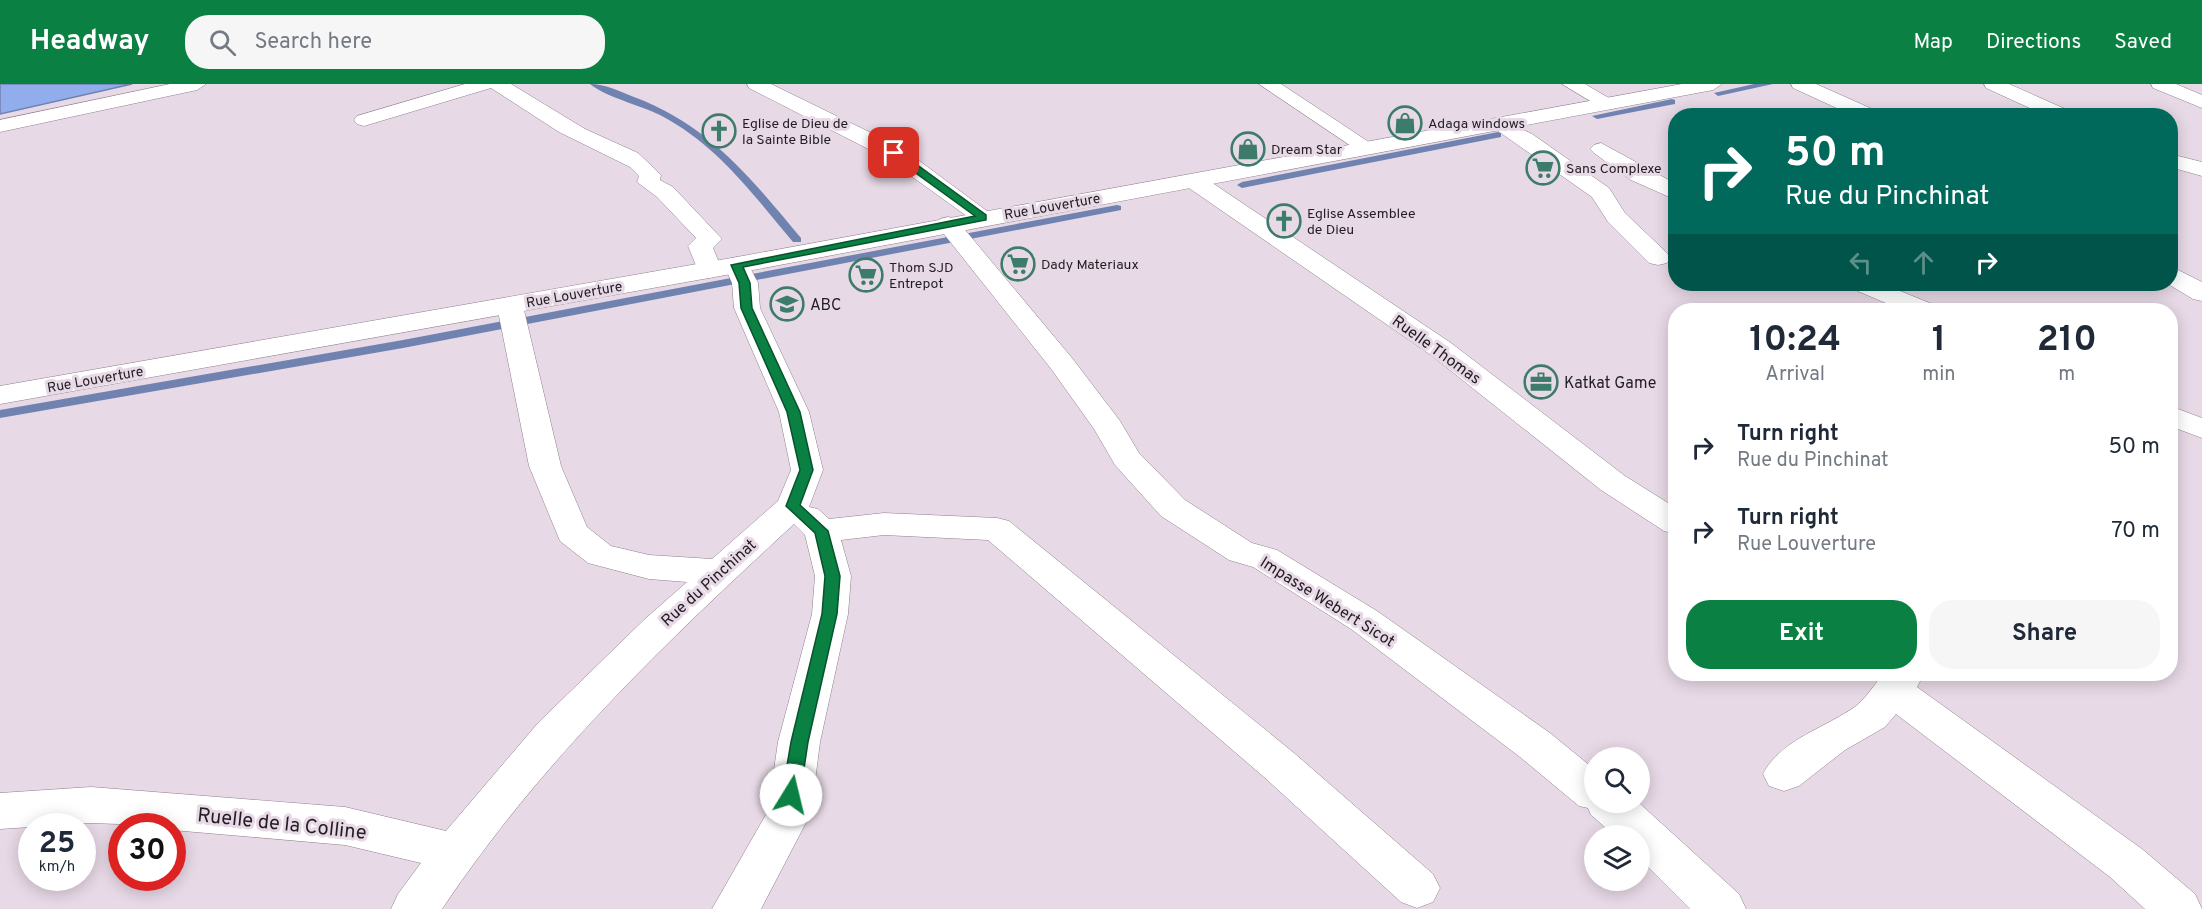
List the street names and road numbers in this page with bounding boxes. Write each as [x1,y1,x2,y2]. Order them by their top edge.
street label: Rue Louverture [1003,191,1102,224]
street label: Rue Louverture [525,279,624,312]
street label: Ruelle Thomas [1387,312,1484,390]
street label: Rue Louverture [46,364,145,397]
street label: Rue du Pinchinat [658,535,761,631]
street label: Impasse Webert Sicot [1256,553,1398,652]
street label: Ruelle de la Colline [196,803,368,847]

